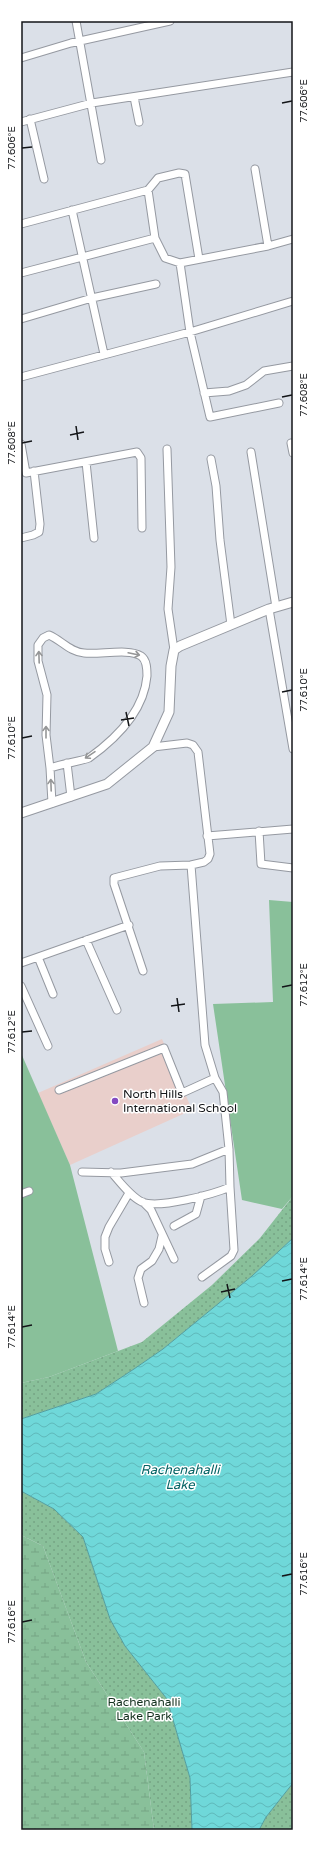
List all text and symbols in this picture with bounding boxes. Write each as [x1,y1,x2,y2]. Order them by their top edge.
text: 77.606°E [298,79,310,123]
text: 77.606°E [6,126,18,170]
text: 77.608°E [298,373,310,417]
text: 77.608°E [6,421,18,465]
one-way arrow [35,651,42,664]
one-way arrow [128,651,141,659]
text: 77.610°E [298,668,310,712]
text: 77.610°E [6,716,18,760]
one-way arrow [42,726,50,739]
one-way arrow [85,751,96,760]
one-way arrow [48,779,55,792]
text: 77.612°E [298,963,310,1007]
text: 77.612°E [6,1010,18,1054]
place label: North Hills International School [123,1087,237,1115]
marker: North Hills International School [110,1096,120,1106]
text: 77.614°E [298,1257,310,1301]
text: 77.614°E [6,1305,18,1349]
water label: Rachenahalli Lake [141,1462,221,1493]
text: 77.616°E [298,1552,310,1596]
text: 77.616°E [6,1600,18,1644]
park label: Rachenahalli Lake Park [108,1695,180,1723]

